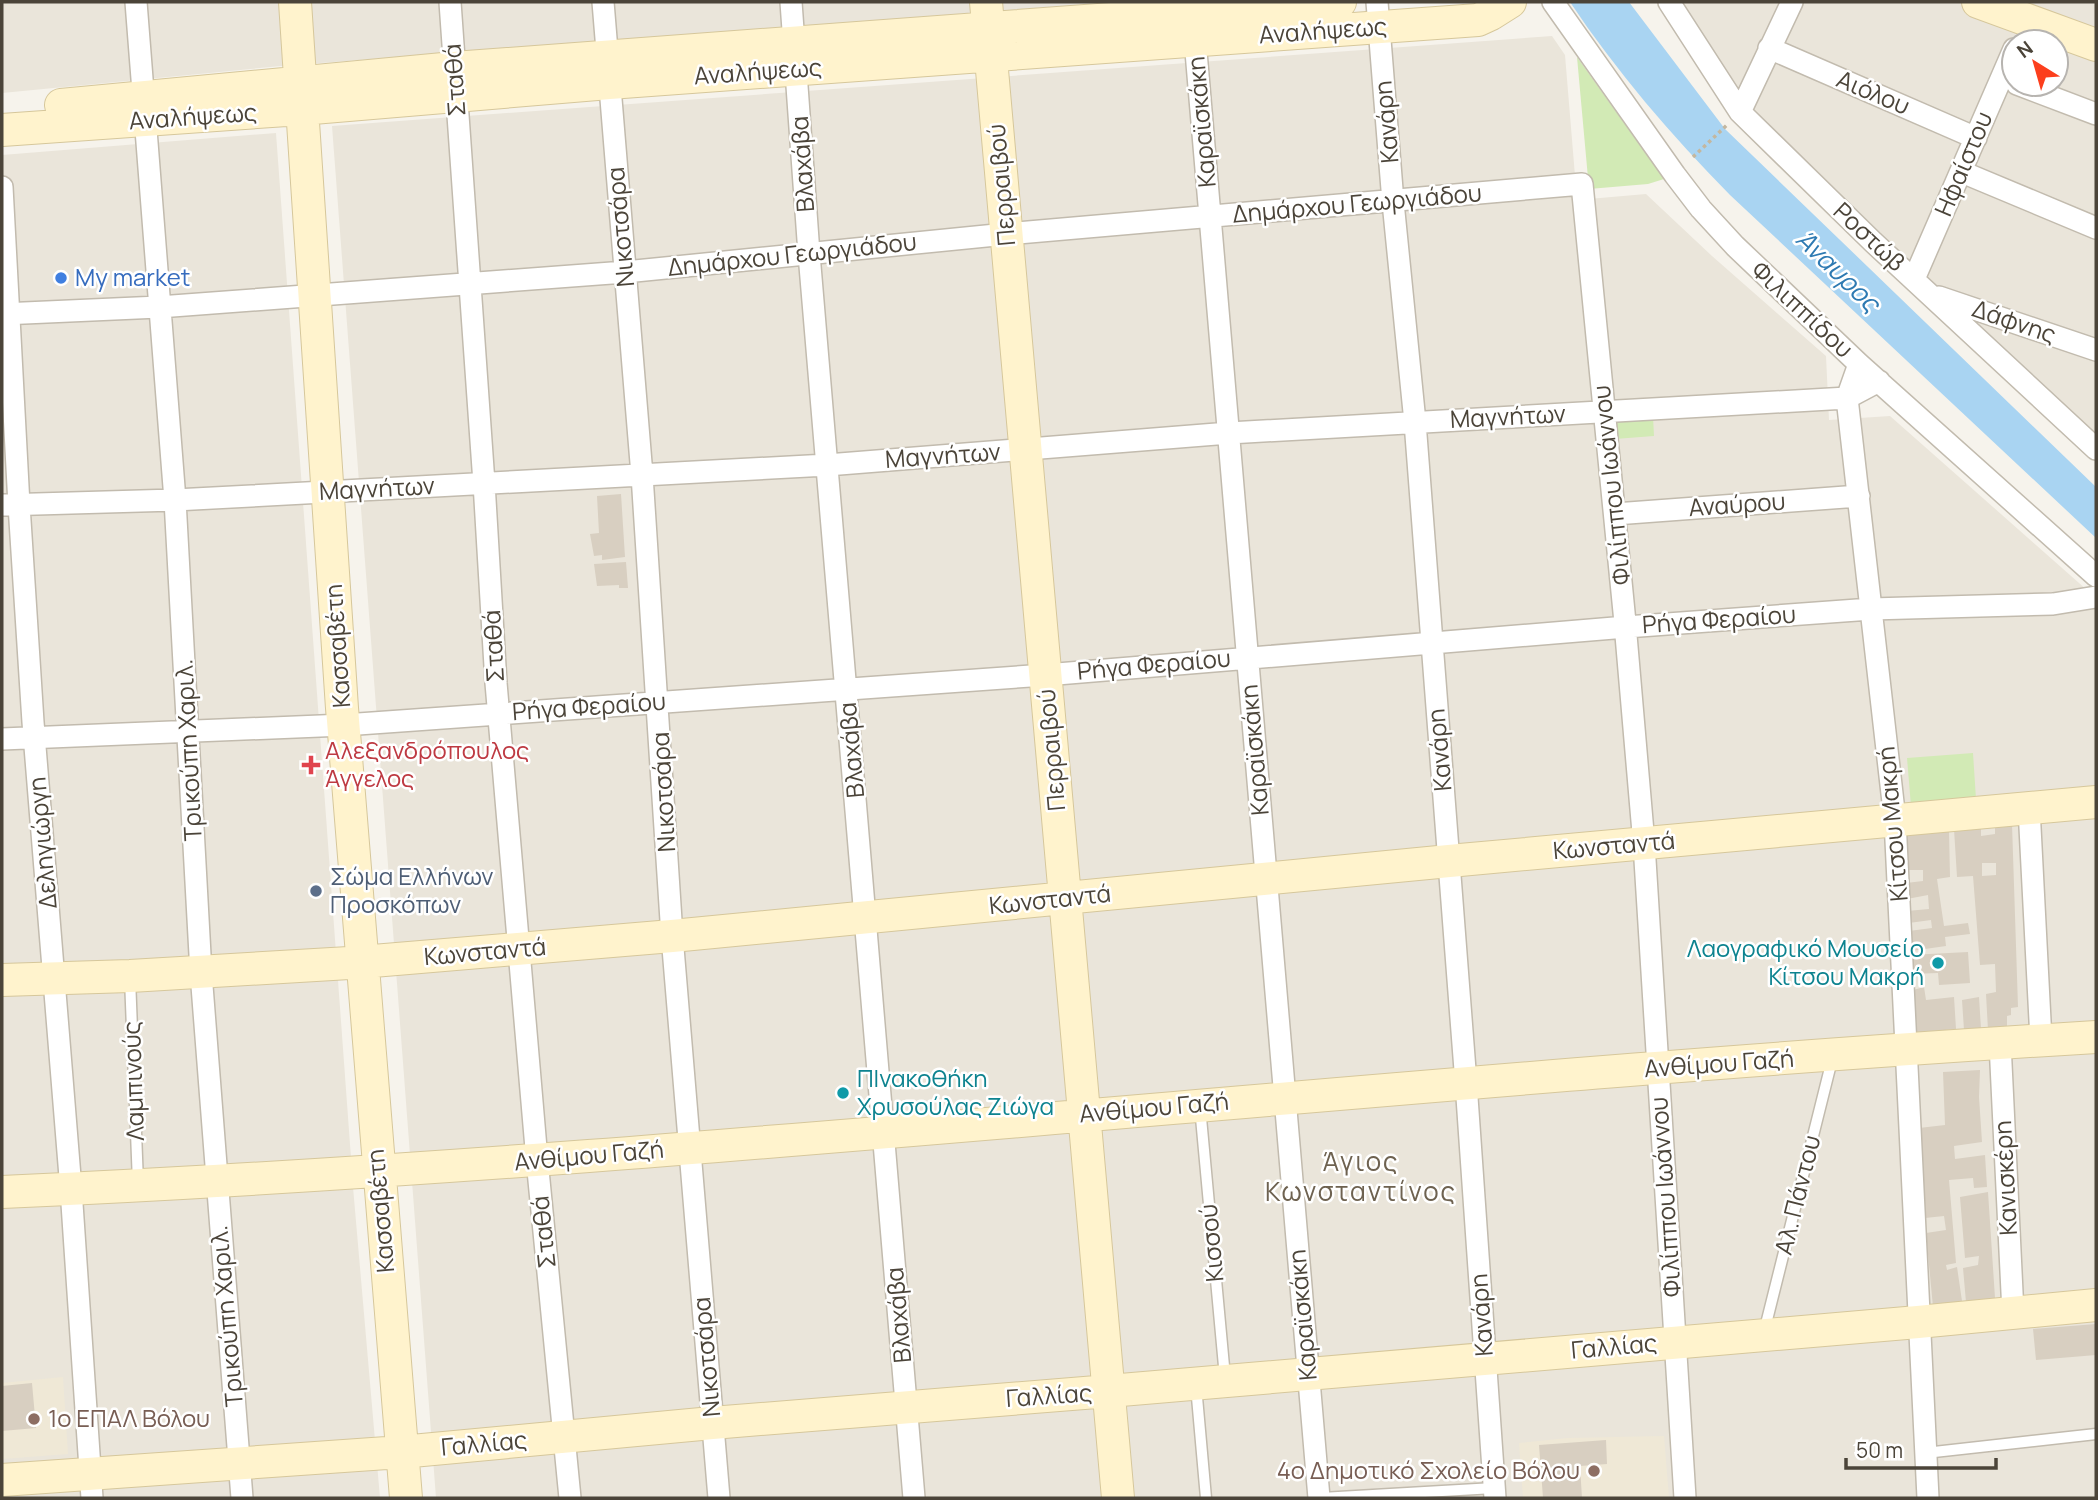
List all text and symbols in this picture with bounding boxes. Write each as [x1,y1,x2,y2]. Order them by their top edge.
street label: Αναλήψεως [1258,9,1388,50]
north arrow [2000,28,2070,98]
text: N [2011,35,2038,64]
street label: Σταθά [435,43,472,117]
street label: Αναλήψεως [693,50,823,91]
street label: Καραϊσκάκη [1178,55,1223,189]
street label: Αιόλου [1832,62,1915,122]
street label: Κανάρη [1365,79,1406,165]
street label: Αναλήψεως [128,95,258,136]
street label: Ηφαίστου [1926,106,1999,221]
street label: Βλαχάβα [782,115,821,213]
street label: Περραιβού [979,123,1022,248]
street label: Νικοτσάρα [598,166,641,289]
street label: Δημάρχου Γεωργιάδου [1231,175,1483,230]
street label: Ροστώβ [1827,194,1913,278]
water label: Άναυρος [1789,221,1891,321]
street label: Δημάρχου Γεωργιάδου [666,224,918,283]
street label: Φιλιππίδου [1745,253,1861,364]
place label: My market [75,260,190,293]
marker: My market [53,270,69,286]
street label: Δάφνης [1968,291,2061,350]
street label: Φιλίππου Ιωάννου [1584,384,1637,587]
street label: Μαγνήτων [1449,396,1567,435]
street label: Μαγνήτων [884,434,1002,475]
street label: Μαγνήτων [318,468,436,507]
street label: Αναύρου [1687,484,1786,523]
street label: Κασσαβέτη [316,583,357,709]
street label: Ρήγα Φεραίου [1641,597,1797,640]
street label: Σταθά [474,609,511,683]
street label: Ρήγα Φεραίου [1076,640,1232,687]
street label: Τρικούπη Χαριλ. [166,658,209,842]
street label: Καραϊσκάκη [1231,683,1276,817]
street label: Ρήγα Φεραίου [511,684,667,727]
street label: Περραιβού [1029,688,1072,813]
street label: Βλαχάβα [830,701,871,800]
street label: Κανάρη [1418,707,1459,793]
street label: Νικοτσάρα [643,731,682,853]
place label: Αλεξανδρόπουλος Άγγελος [325,733,529,794]
street label: Κίτσου Μακρή [1868,745,1915,903]
marker: Αλεξανδρόπουλος Άγγελος [303,757,319,773]
street label: Δεληγιώργη [19,776,64,910]
street label: Κωνσταντά [1551,823,1676,866]
place label: Σώμα Ελλήνων Προσκόπων [330,859,493,920]
street label: Κωνσταντά [987,876,1113,921]
marker: Σώμα Ελλήνων Προσκόπων [308,883,324,899]
street label: Κωνσταντά [422,929,547,972]
place label: Λαογραφικό Μουσείο Κίτσου Μακρή [1687,931,1924,992]
marker: Λαογραφικό Μουσείο Κίτσου Μακρή [1930,955,1946,971]
street label: Λαμπινούς [114,1021,151,1141]
street label: Ανθίμου Γαζή [1643,1041,1795,1084]
place label: ΠΙνακοθήκη Χρυσούλας Ζιώγα [857,1061,1054,1122]
street label: Ανθίμου Γαζή [1078,1084,1230,1129]
marker: ΠΙνακοθήκη Χρυσούλας Ζιώγα [835,1085,851,1101]
street label: Φιλίππου Ιωάννου [1641,1096,1688,1298]
street label: Κανισκέρη [1985,1120,2024,1236]
street label: Αλ. Πάντου [1766,1131,1827,1258]
street label: Ανθίμου Γαζή [513,1132,665,1177]
district label: Άγιος Κωνσταντίνος [1265,1143,1457,1209]
street label: Κασσαβέτη [358,1148,401,1274]
street label: Σταθά [522,1194,563,1270]
street label: Κισσού [1191,1203,1230,1284]
street label: Τρικούπη Χαριλ. [201,1224,250,1408]
street label: Καραϊσκάκη [1279,1248,1324,1382]
street label: Βλαχάβα [877,1266,918,1365]
street label: Κανάρη [1461,1273,1500,1358]
street label: Νικοτσάρα [684,1296,727,1419]
street label: Γαλλίας [1569,1325,1658,1366]
street label: Γαλλίας [1005,1375,1093,1414]
place label: 1o ΕΠΑΛ Βόλου [48,1401,210,1434]
marker: 1o ΕΠΑΛ Βόλου [26,1411,42,1427]
street label: Γαλλίας [439,1422,528,1463]
scale bar [1846,1426,1996,1470]
text: 50 m [1856,1436,1903,1464]
place label: 4ο Δημοτικό Σχολείο Βόλου [1277,1453,1580,1486]
marker: 4ο Δημοτικό Σχολείο Βόλου [1586,1463,1602,1479]

